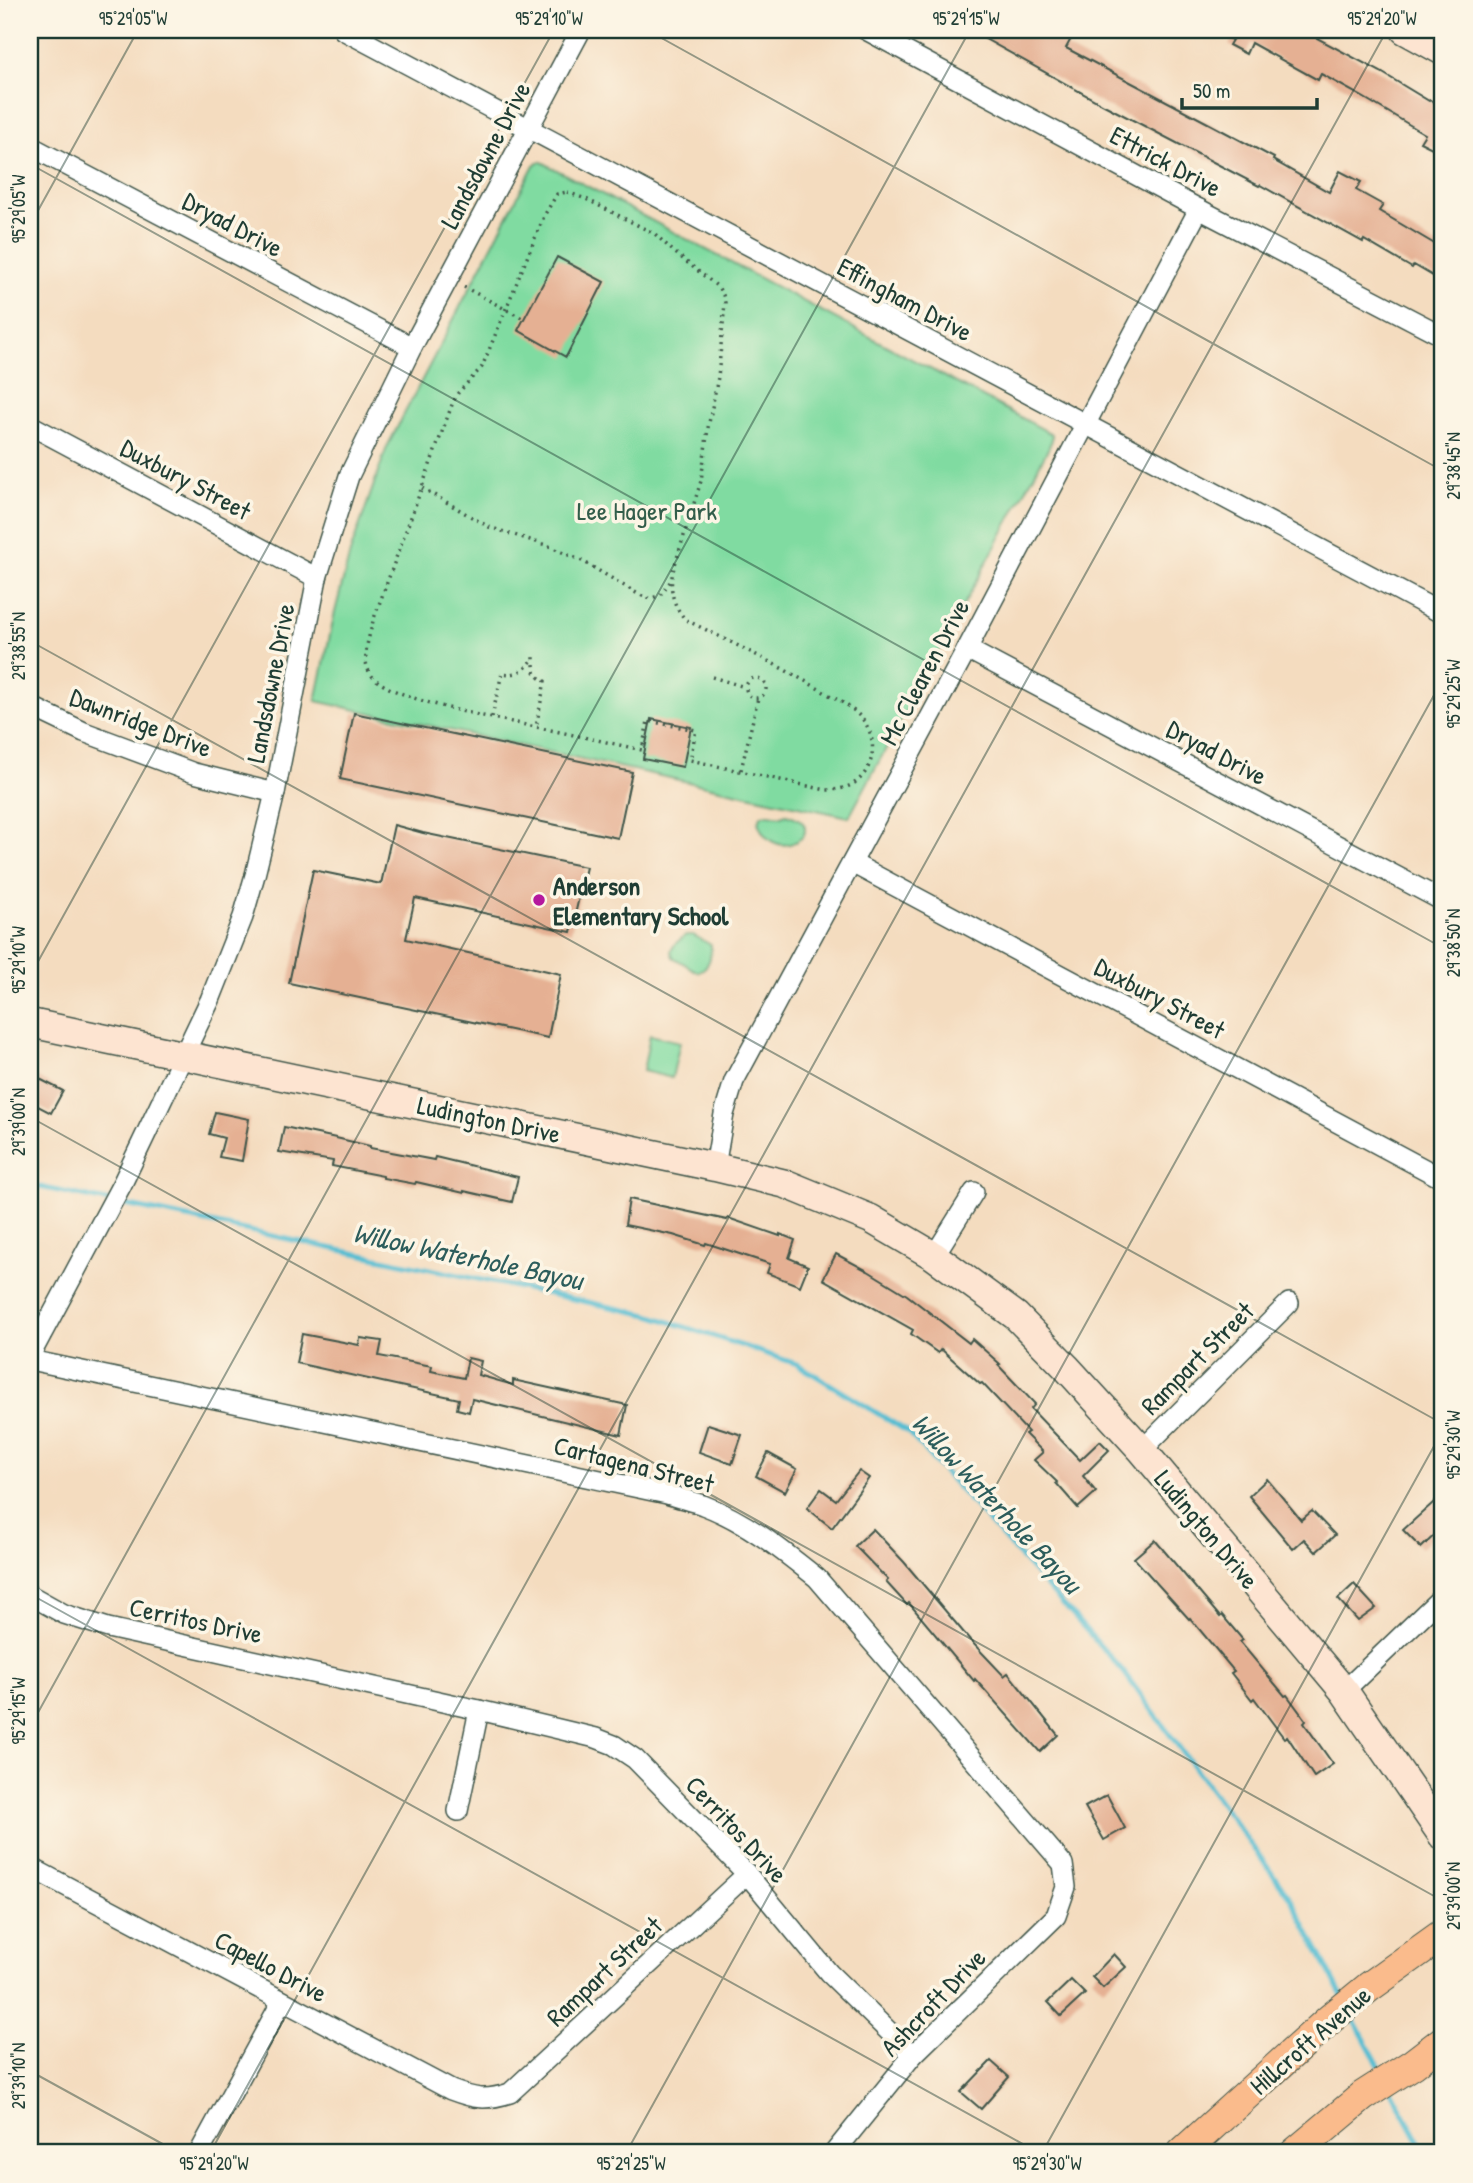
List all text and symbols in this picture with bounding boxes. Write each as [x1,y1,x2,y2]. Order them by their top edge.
text: 95°29'05"W [99,6,167,31]
text: 95°29'10"W [515,6,583,31]
text: 95°29'15"W [932,6,1000,31]
text: 95°29'20"W [1347,6,1417,31]
scale bar [1182,66,1317,110]
street label: Landsdowne Drive [432,76,538,234]
text: 50 m [1193,76,1230,105]
street label: Ettrick Drive [1104,117,1228,205]
text: 95°29'05"W [6,175,31,243]
street label: Dryad Drive [177,183,289,265]
street label: Effingham Drive [831,249,979,349]
street label: Duxbury Street [115,430,258,529]
text: 29°38'45"N [1441,432,1466,500]
park label: Lee Hager Park [577,493,717,528]
street label: Mc Clearen Drive [871,593,977,751]
street label: Landsdowne Drive [237,600,303,766]
text: 29°38'55"N [6,612,31,680]
text: 95°29'25"W [1441,660,1466,728]
street label: Dawnridge Drive [65,679,217,765]
street label: Dryad Drive [1161,711,1273,793]
place label: Anderson Elementary School [553,868,730,934]
marker: Anderson Elementary School [531,892,547,908]
text: 29°38'50"N [1441,909,1466,977]
text: 95°29'10"W [6,926,31,994]
street label: Duxbury Street [1089,949,1232,1048]
street label: Ludington Drive [414,1087,564,1151]
text: 29°39'00"N [6,1088,31,1156]
water label: Willow Waterhole Bayou [350,1213,589,1299]
street label: Rampart Street [1133,1293,1262,1422]
water label: Willow Waterhole Bayou [903,1405,1092,1603]
text: 95°29'30"W [1441,1410,1466,1480]
street label: Cartagena Street [550,1427,719,1501]
street label: Ludington Drive [1147,1462,1267,1596]
street label: Cerritos Drive [126,1589,266,1651]
text: 95°29'15"W [6,1677,31,1745]
street label: Cerritos Drive [678,1768,796,1890]
text: 29°39'00"N [1441,1862,1466,1930]
street label: Rampart Street [539,1908,670,2034]
street label: Capello Drive [209,1922,333,2010]
street label: Ashcroft Drive [873,1940,993,2064]
street label: Hillcroft Avenue [1242,1978,1378,2102]
text: 29°39'10"N [6,2043,31,2109]
text: 95°29'20"W [179,2151,249,2176]
text: 95°29'25"W [597,2151,665,2176]
text: 95°29'30"W [1012,2151,1082,2176]

